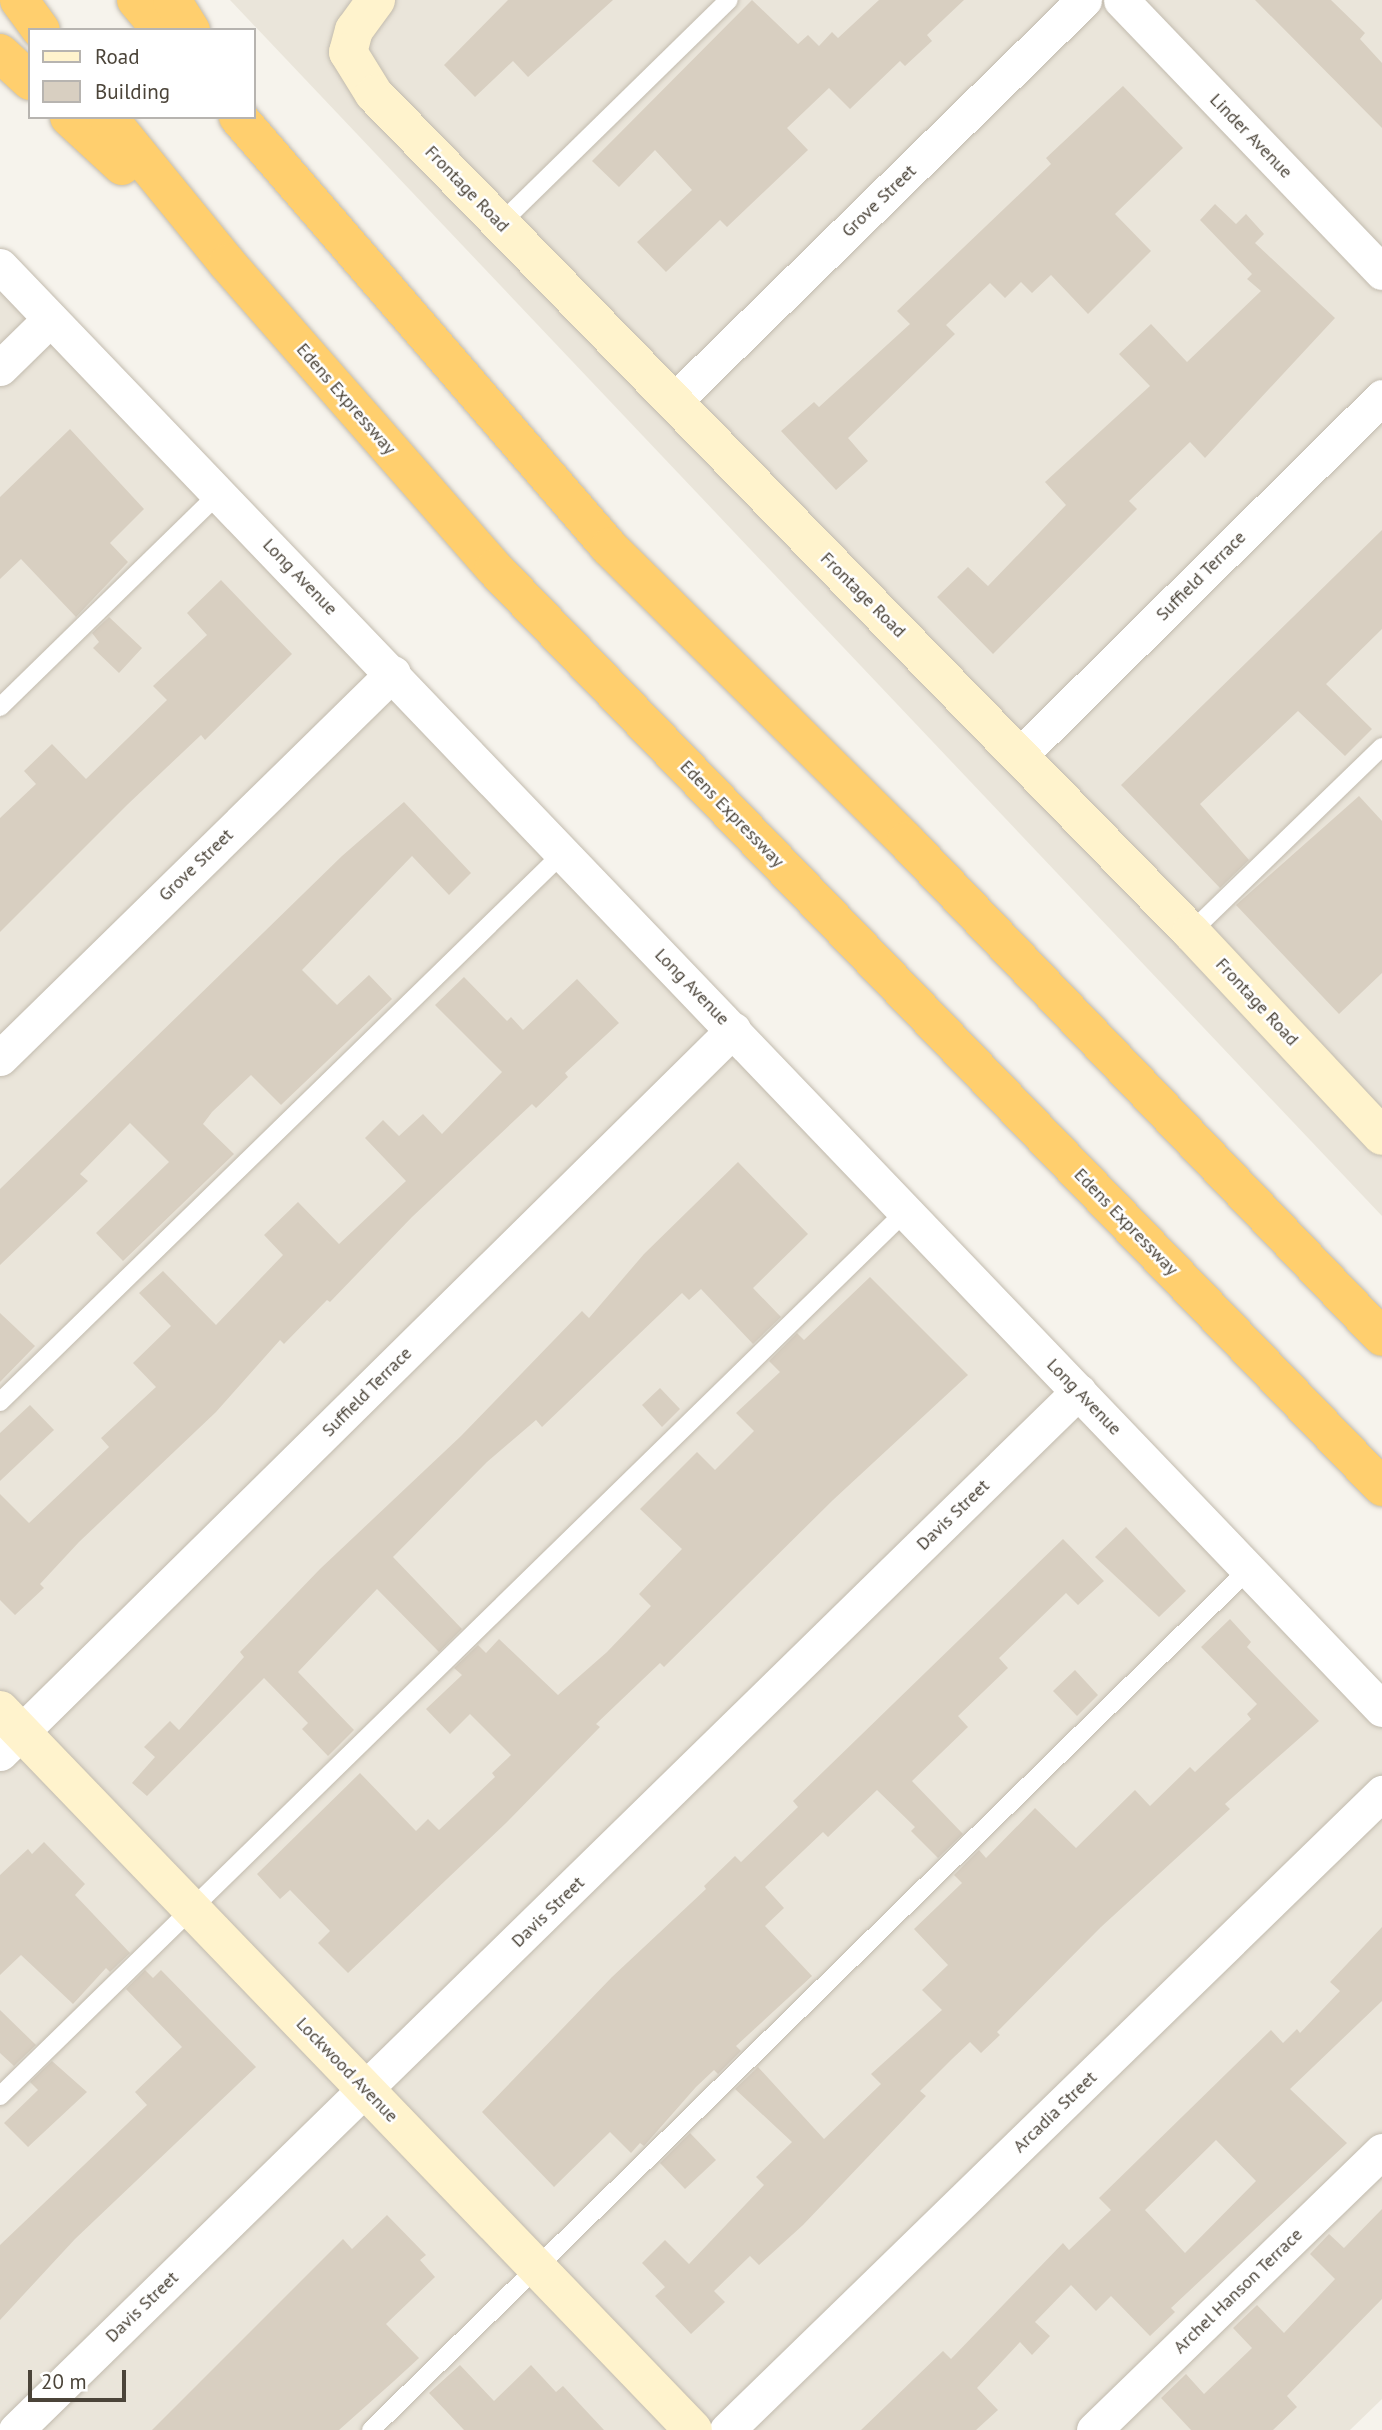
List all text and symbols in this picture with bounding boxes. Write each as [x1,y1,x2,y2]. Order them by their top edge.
legend [28,28,256,119]
text: Road [95,43,139,70]
text: Building [95,78,170,105]
street label: Linder Avenue [1205,89,1297,183]
street label: Frontage Road [420,141,514,237]
street label: Grove Street [837,160,921,242]
street label: Edens Expressway [292,339,400,459]
street label: Suffield Terrace [1151,526,1251,626]
street label: Long Avenue [258,534,342,620]
street label: Frontage Road [816,548,910,642]
street label: Edens Expressway [675,756,789,872]
street label: Grove Street [154,824,238,906]
street label: Long Avenue [650,944,734,1030]
street label: Frontage Road [1211,954,1303,1050]
street label: Edens Expressway [1069,1164,1183,1280]
street label: Suffield Terrace [317,1342,417,1442]
street label: Long Avenue [1042,1354,1126,1440]
street label: Davis Street [912,1475,994,1555]
street label: Davis Street [507,1872,589,1952]
street label: Lockwood Avenue [291,2013,403,2127]
street label: Arcadia Street [1009,2067,1101,2157]
street label: Archel Hanson Terrace [1169,2224,1307,2358]
street label: Davis Street [101,2267,183,2347]
scale bar [32,2356,130,2400]
text: 20 m [41,2368,87,2395]

